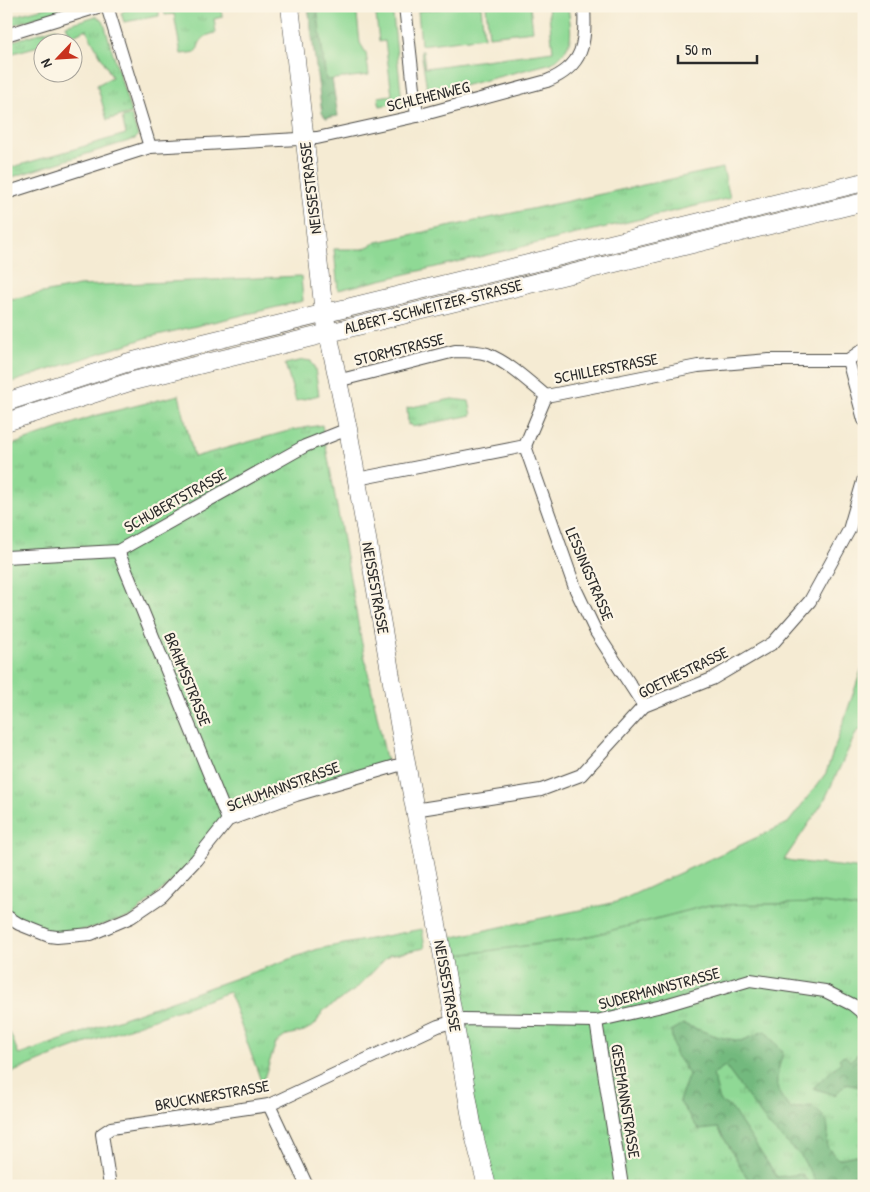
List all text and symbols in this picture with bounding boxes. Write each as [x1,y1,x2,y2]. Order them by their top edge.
north arrow [32,32,82,82]
scale bar [678,32,756,64]
text: 50 m [685,39,712,60]
text: N [35,56,56,71]
street label: SCHLEHENWEG [384,75,472,117]
street label: NEISSESTRASSE [293,141,327,235]
street label: ALBERT-SCHWEITZER-STRASSE [342,273,524,339]
street label: STORMSTRASSE [352,327,446,371]
street label: SCHILLERSTRASSE [552,347,660,389]
street label: SCHUBERTSTRASSE [120,463,230,537]
street label: LESSINGSTRASSE [560,524,620,624]
street label: NEISSESTRASSE [357,540,395,636]
street label: BRAHMSSTRASSE [159,629,217,729]
street label: GOETHESTRASSE [634,641,732,703]
street label: SCHUMANNSTRASSE [224,755,342,817]
street label: NEISSESTRASSE [429,938,467,1034]
street label: SUDERMANNSTRASSE [596,961,722,1015]
street label: GESEMANNSTRASSE [606,1042,646,1160]
street label: BRUCKNERSTRASSE [153,1074,271,1116]

